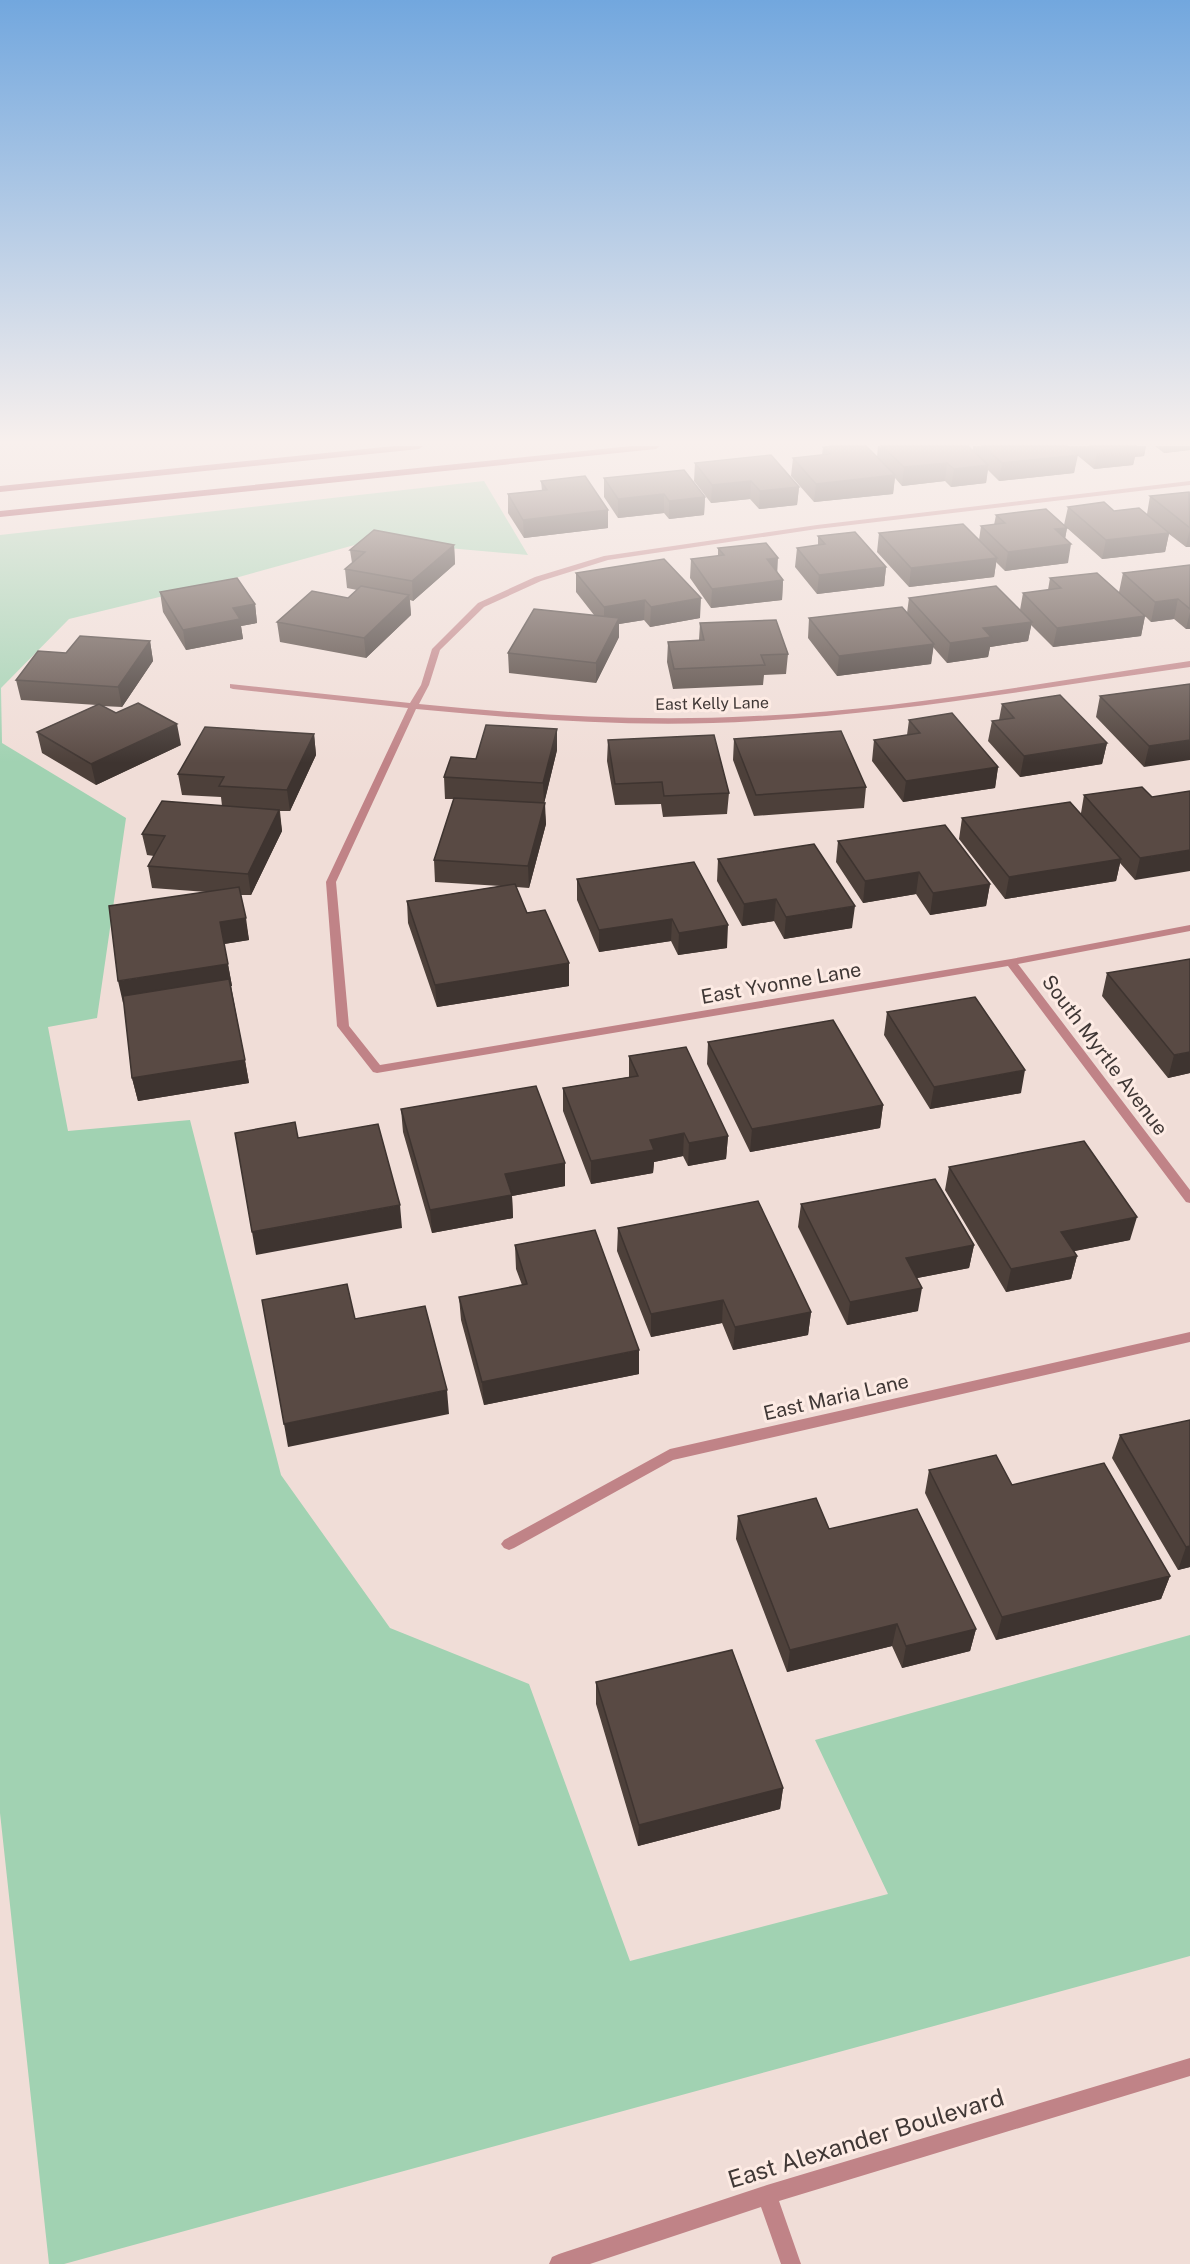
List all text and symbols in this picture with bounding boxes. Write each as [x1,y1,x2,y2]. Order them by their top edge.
street label: East Kelly Lane [655,693,769,714]
street label: East Yvonne Lane [699,957,863,1009]
street label: South Myrtle Avenue [1037,970,1173,1140]
street label: East Maria Lane [761,1369,911,1425]
street label: East Alexander Boulevard [724,2083,1007,2193]

